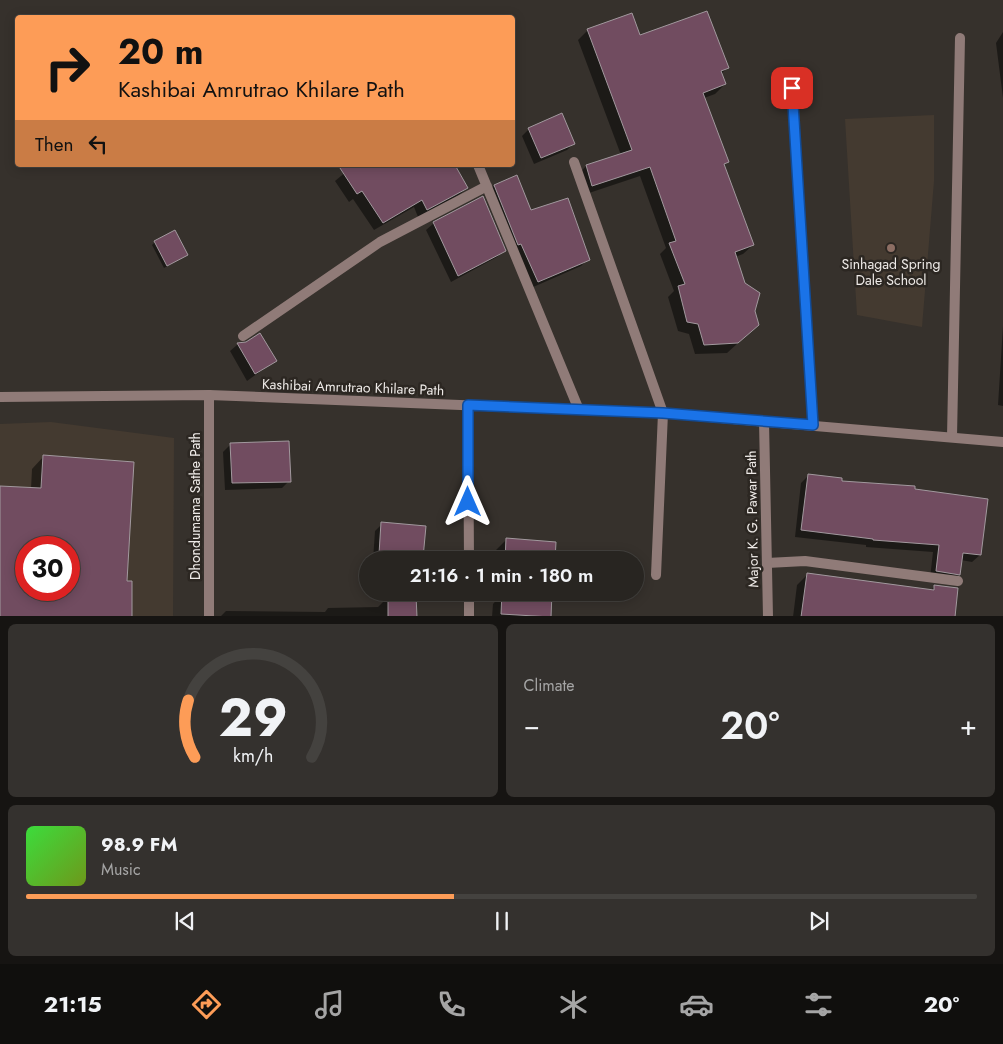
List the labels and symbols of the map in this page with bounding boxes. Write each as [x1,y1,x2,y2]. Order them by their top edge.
pin [771,67,813,109]
marker: Sinhagad Spring Dale School [885,242,897,254]
place label: Sinhagad Spring Dale School [841,254,941,290]
street label: Kashibai Amrutrao Khilare Path [261,374,445,400]
street label: Dhondumama Sathe Path [185,432,205,580]
street label: Major K. G. Pawar Path [741,450,763,588]
position arrow [441,475,493,527]
speed limit sign: 30 [15,536,80,601]

